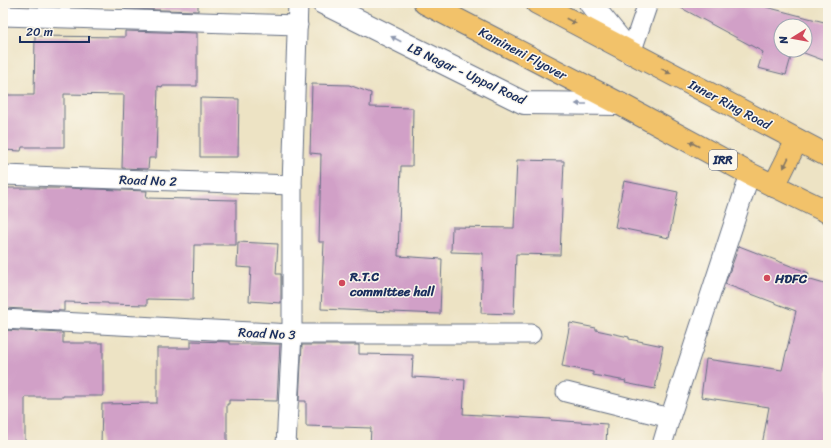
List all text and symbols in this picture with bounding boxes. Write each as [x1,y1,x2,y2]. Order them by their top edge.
scale bar [20,18,89,44]
one-way arrow [566,18,577,25]
north arrow [773,18,813,58]
street label: Kamineni Flyover [475,20,572,87]
text: 20 m [26,21,53,43]
text: N [774,34,794,46]
one-way arrow [390,36,402,43]
street label: LB Nagar - Uppal Road [404,36,531,111]
one-way arrow [660,68,672,74]
street label: Inner Ring Road [683,73,776,136]
one-way arrow [574,101,587,107]
one-way arrow [688,140,699,147]
road number: IRR [709,150,737,170]
one-way arrow [783,157,789,169]
street label: Road No 2 [119,168,178,193]
place label: R.T.C committee hall [349,265,436,303]
place label: HDFC [774,267,808,290]
marker: HDFC [762,273,772,283]
marker: R.T.C committee hall [337,278,347,288]
street label: Road No 3 [238,321,296,346]

